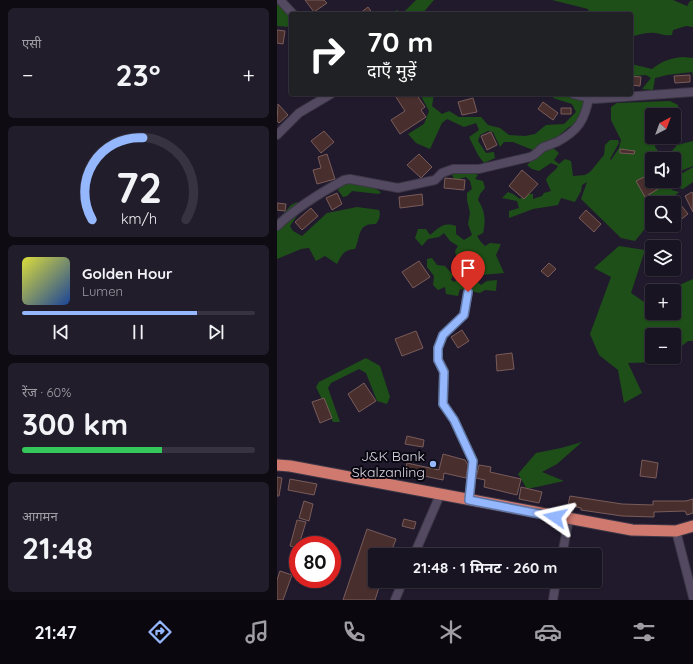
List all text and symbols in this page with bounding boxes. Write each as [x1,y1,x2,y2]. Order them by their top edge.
text: 70 m [367,24,433,59]
icon: right [301,28,353,80]
text: एसी [22,35,41,51]
text: 23° [116,56,161,94]
text: दाएँ मुड़ें [367,59,416,82]
text: − [22,61,33,89]
text: + [243,61,255,89]
north arrow [645,108,681,144]
map controls [645,108,681,364]
button: sound [645,152,681,188]
text: 72 [115,160,162,212]
button: search [645,196,681,232]
text: km/h [120,209,157,227]
button: layers [645,240,681,276]
pin [451,251,485,292]
icon: arrive [457,257,479,279]
text: Golden Hour [82,264,173,283]
text: Lumen [82,283,123,299]
button: + [645,284,681,320]
icon: previous [50,321,72,343]
icon: pause [127,321,149,343]
icon: next [205,321,227,343]
button: − [645,328,681,364]
text: रेंज · 60% [22,384,71,400]
text: 300 km [22,405,128,443]
place label: J&K Bank Skalzanling [352,447,425,481]
marker: J&K Bank Skalzanling [428,459,438,469]
position arrow [534,496,576,538]
text: आगमन [22,508,58,524]
text: 21:48 [22,529,93,567]
speed limit sign: 80 [289,536,341,588]
text: 21:48 · 1 मिनट · 260 m [413,558,557,577]
icon: directions [146,618,174,646]
icon: music [243,618,271,646]
icon: phone [340,618,368,646]
icon: climate [437,618,465,646]
icon: car [534,618,562,646]
icon: filters [630,618,658,646]
text: 21:47 [34,621,77,644]

